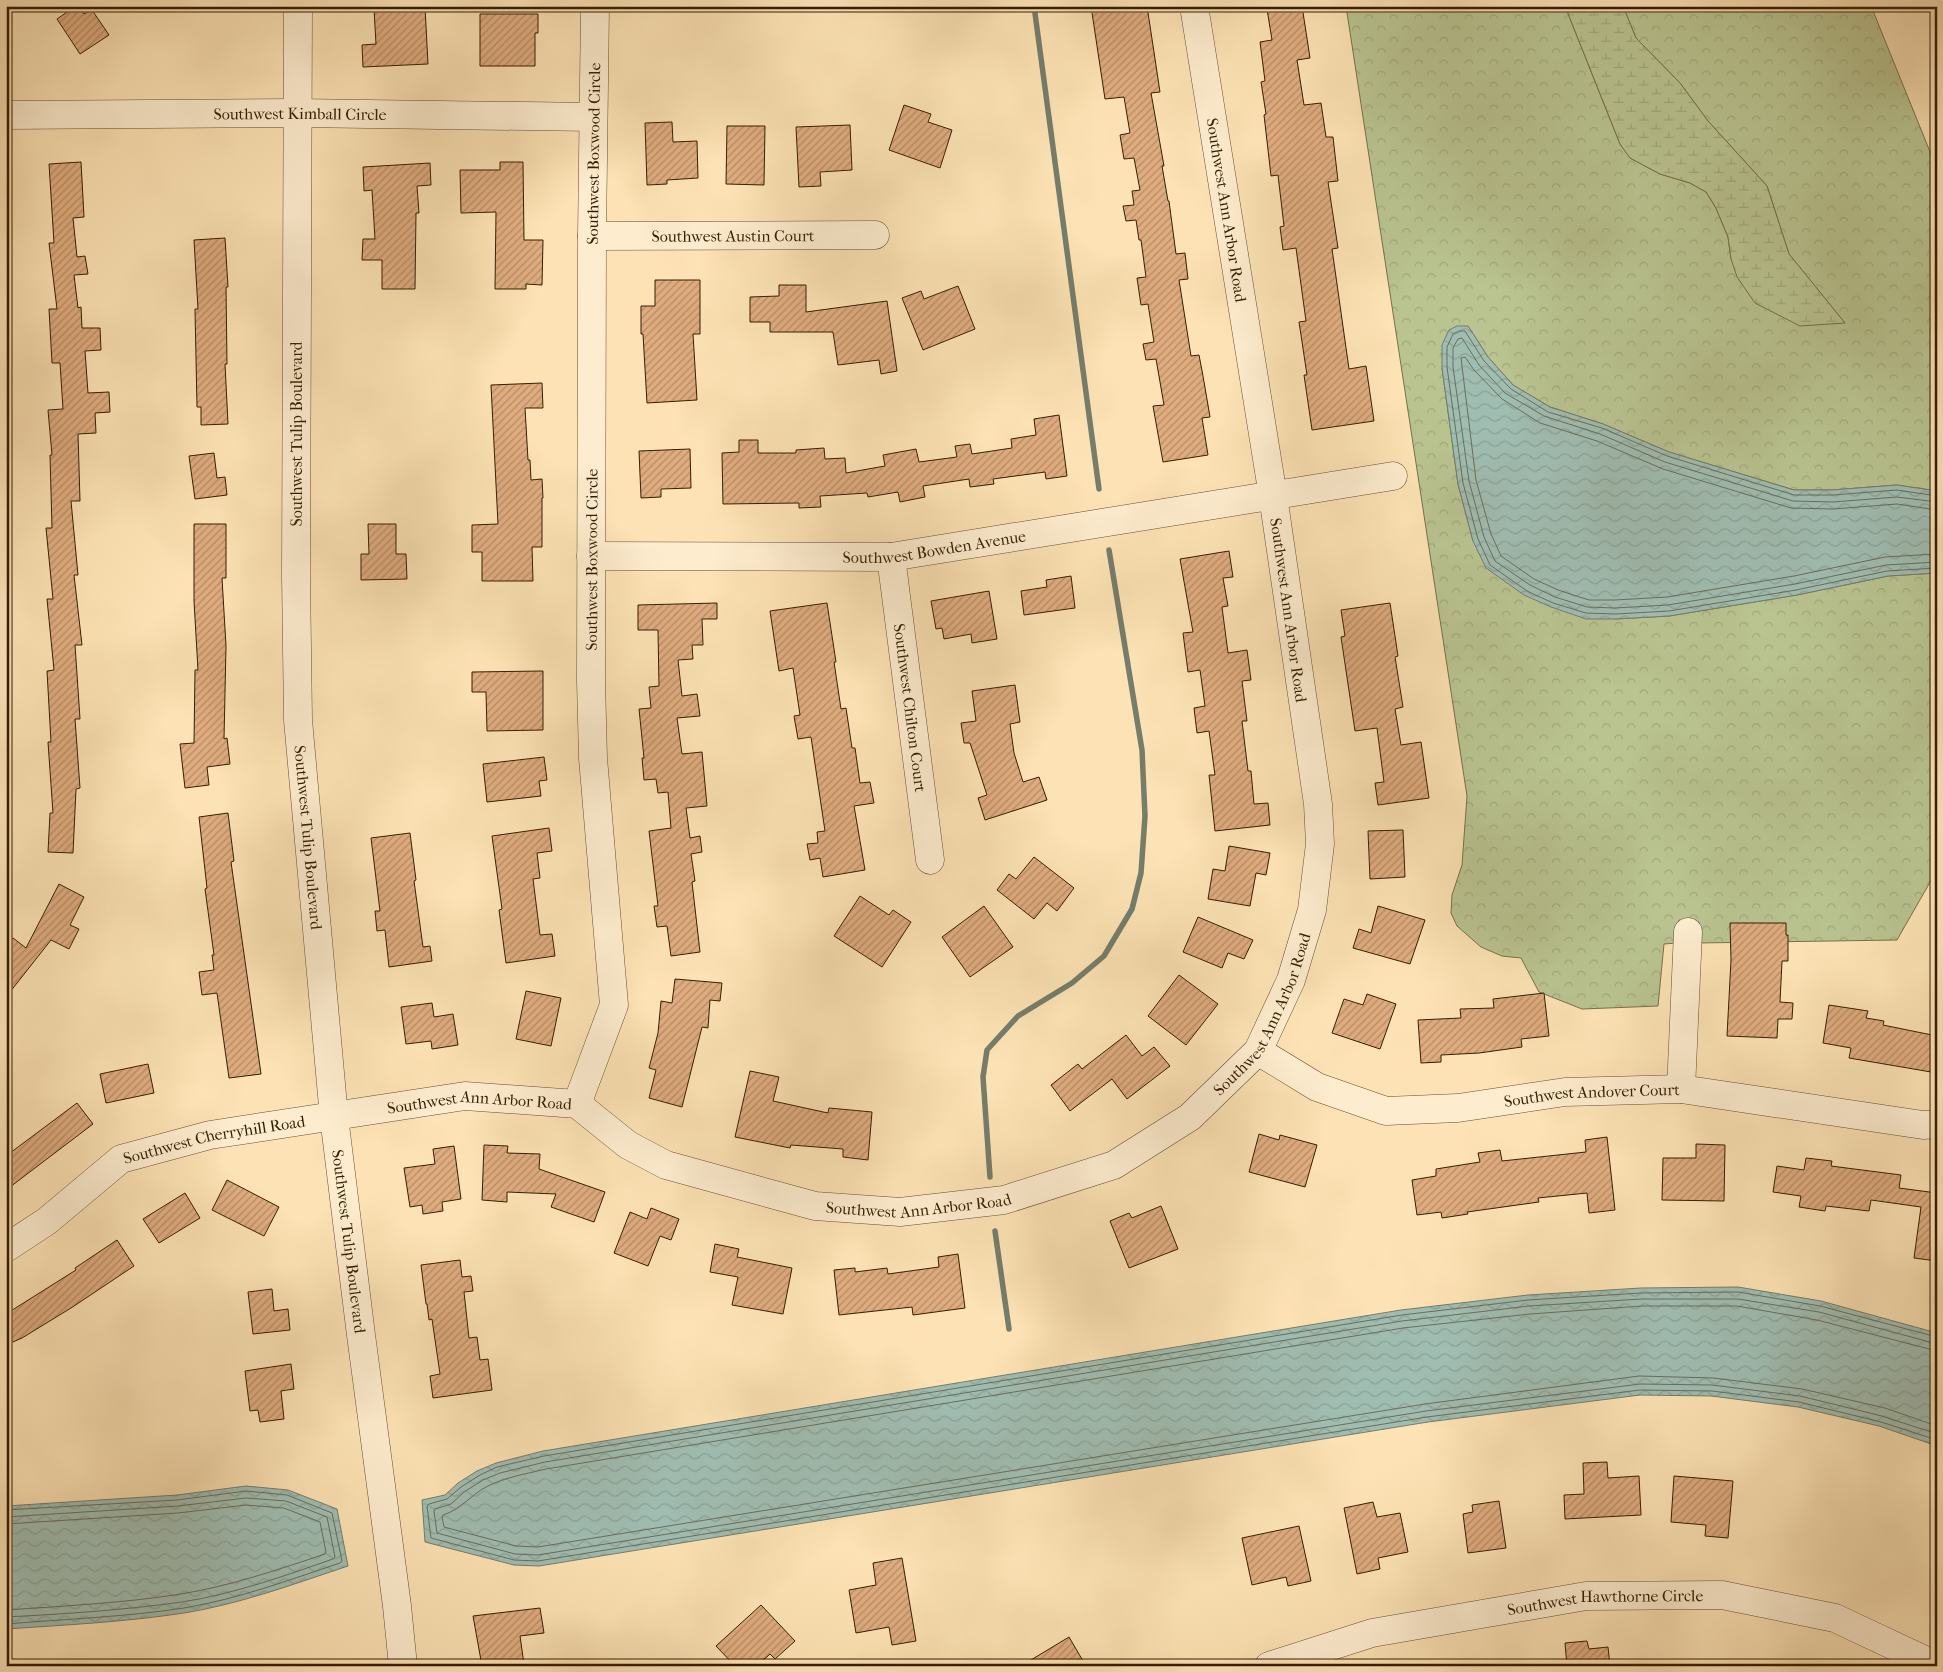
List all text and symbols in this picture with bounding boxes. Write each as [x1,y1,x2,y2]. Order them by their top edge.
street label: Southwest Boxwood Circle [583,62,604,245]
street label: Southwest Kimball Circle [213,104,387,124]
street label: Southwest Ann Arbor Road [1203,117,1250,304]
street label: Southwest Austin Court [651,226,815,246]
street label: Southwest Tulip Boulevard [287,341,306,526]
street label: Southwest Boxwood Circle [582,468,601,651]
street label: Southwest Ann Arbor Road [1266,517,1311,704]
street label: Southwest Bowden Avenue [843,526,1027,567]
street label: Southwest Chilton Court [890,622,930,794]
street label: Southwest Tulip Boulevard [290,745,326,931]
street label: Southwest Ann Arbor Road [1209,930,1315,1099]
street label: Southwest Andover Court [1503,1080,1680,1111]
street label: Southwest Ann Arbor Road [386,1087,573,1118]
street label: Southwest Cherryhill Road [121,1112,307,1168]
street label: Southwest Tulip Boulevard [328,1148,370,1335]
street label: Southwest Ann Arbor Road [825,1189,1014,1222]
street label: Southwest Hawthorne Circle [1506,1586,1703,1619]

